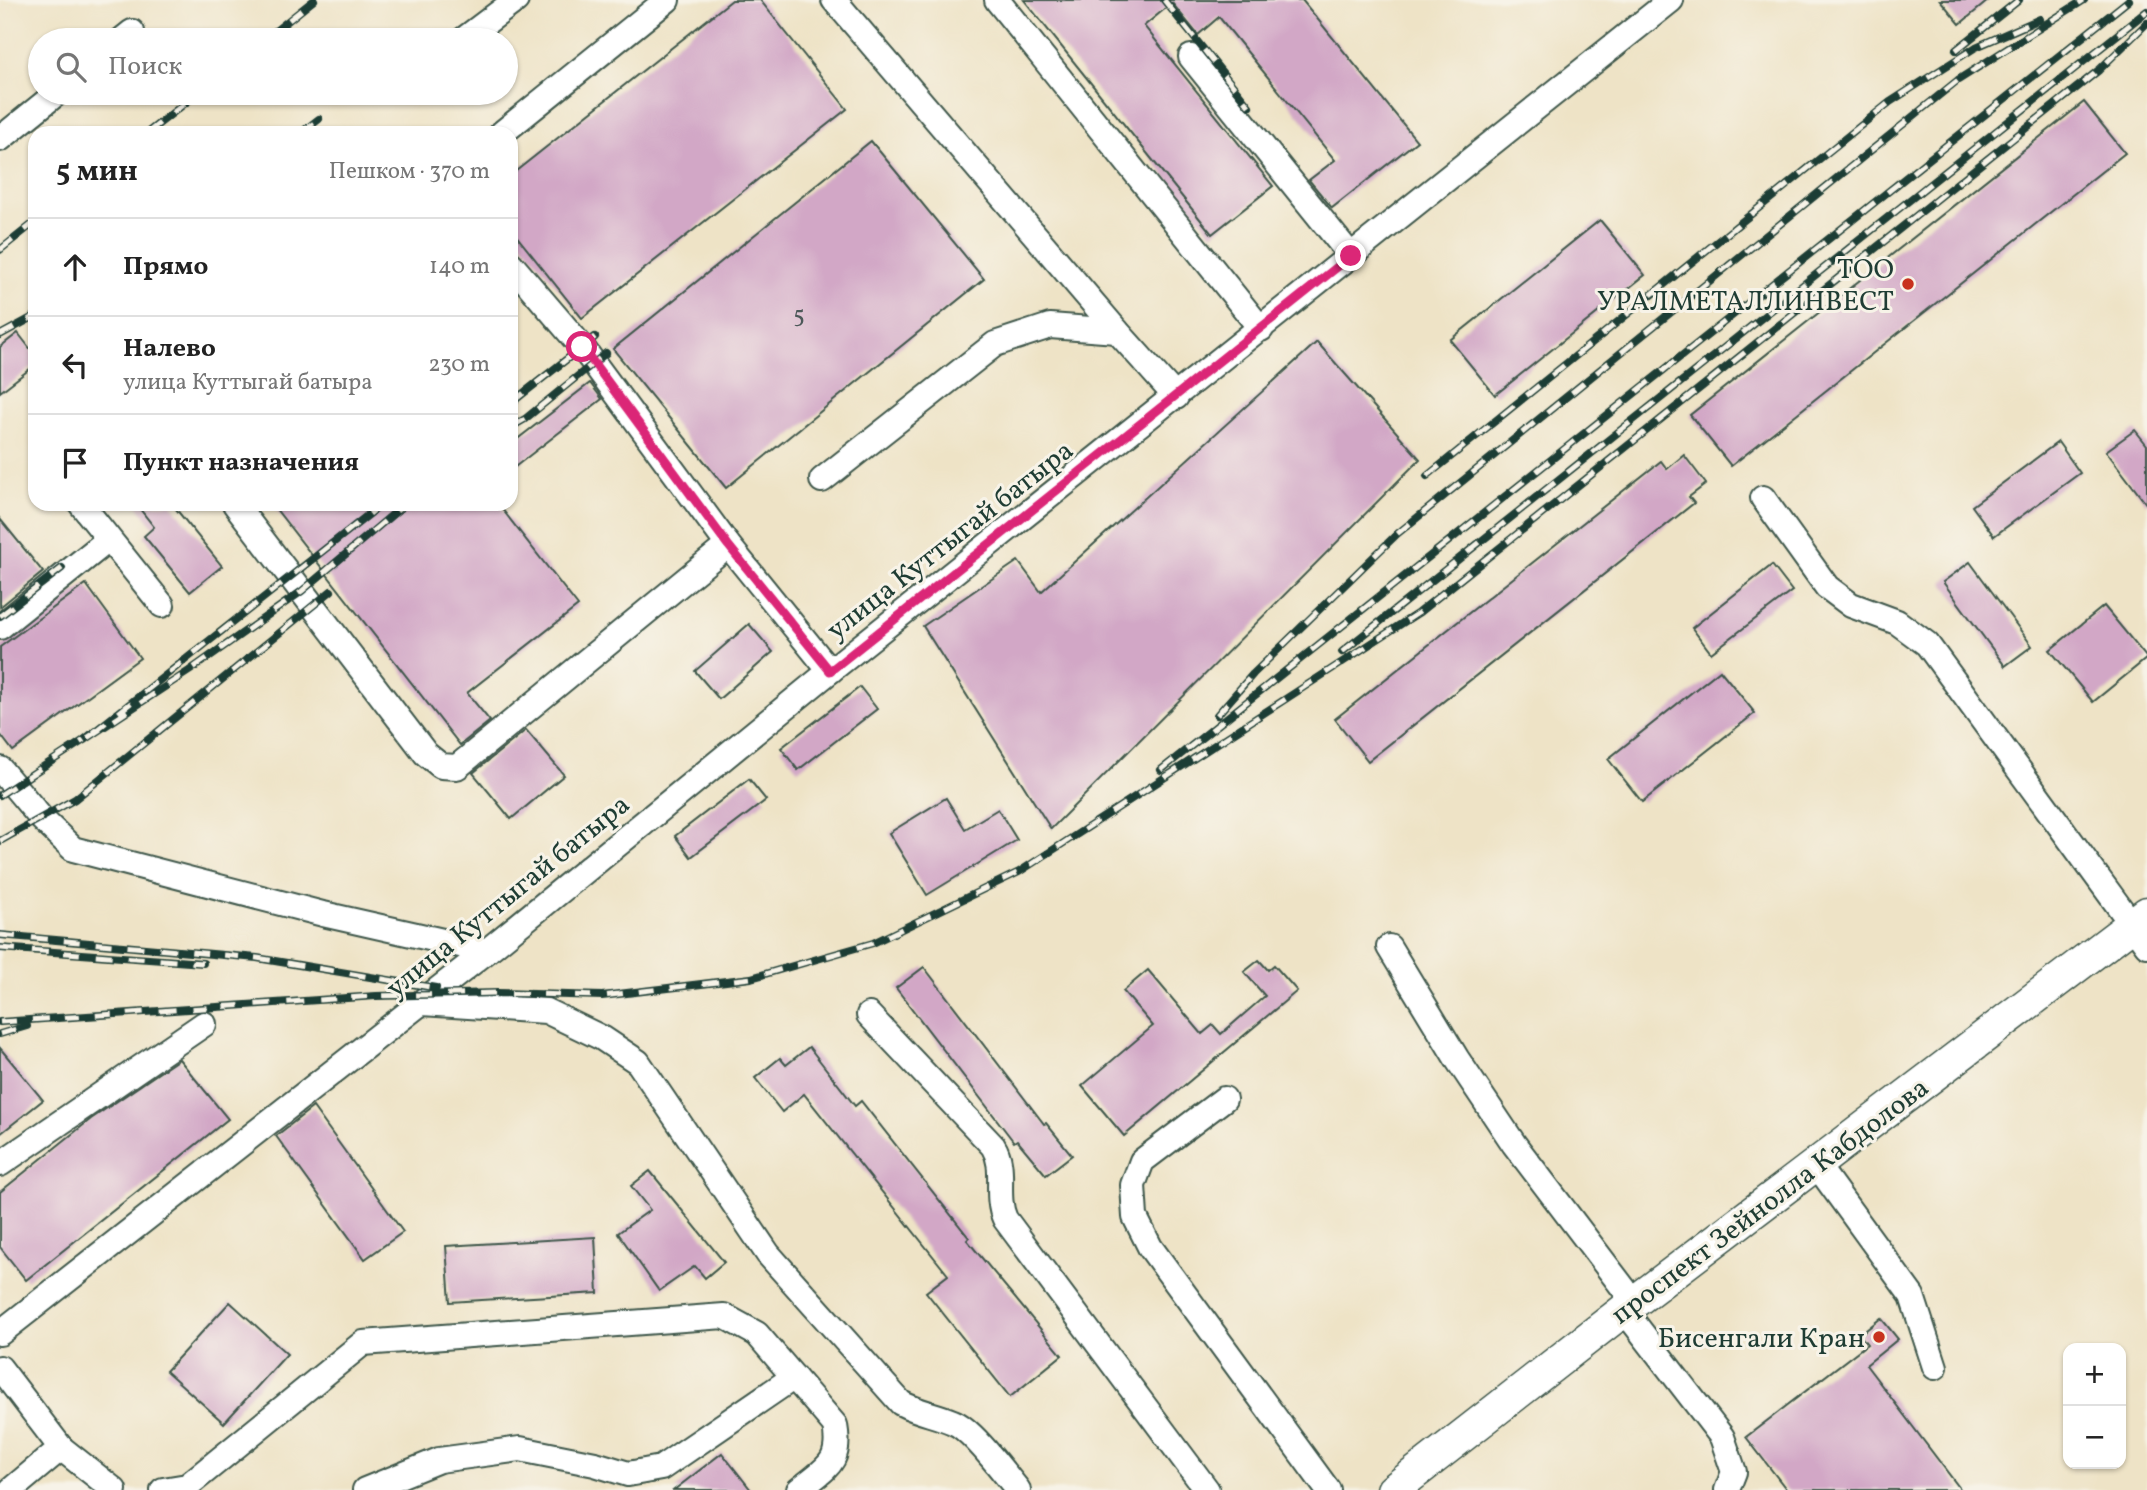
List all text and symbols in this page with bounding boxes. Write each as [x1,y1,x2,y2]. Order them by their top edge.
search box [28,28,518,105]
icon: search [52,48,90,86]
text: Поиск [108,49,182,85]
text: 5 мин [56,151,138,193]
text: Пешком · 370 m [329,156,490,188]
route end [1335,240,1366,271]
icon: ahead [56,248,94,286]
text: Прямо [123,249,208,285]
text: 140 m [429,251,490,283]
place label: ТОО УРАЛМЕТАЛЛИНВЕСТ [1597,251,1894,322]
marker: ТОО УРАЛМЕТАЛЛИНВЕСТ [1900,276,1916,292]
house number: 5 [793,299,805,333]
text: Налево [123,331,216,367]
route start [566,331,597,362]
icon: left [56,346,94,384]
text: 230 m [428,349,490,381]
text: улица Куттыгай батыра [123,367,373,399]
street label: улица Куттыгай батыра [819,432,1082,650]
icon: arrive [56,444,94,482]
text: Пункт назначения [123,445,359,481]
street label: улица Куттыгай батыра [378,786,639,1008]
street label: проспект Зейнолла Кабдолова [1603,1069,1938,1335]
place label: Бисенгали Кран [1658,1320,1865,1359]
marker: Бисенгали Кран [1871,1329,1887,1345]
map controls [2063,1343,2126,1469]
button: + [2063,1343,2126,1406]
button: − [2063,1406,2126,1469]

